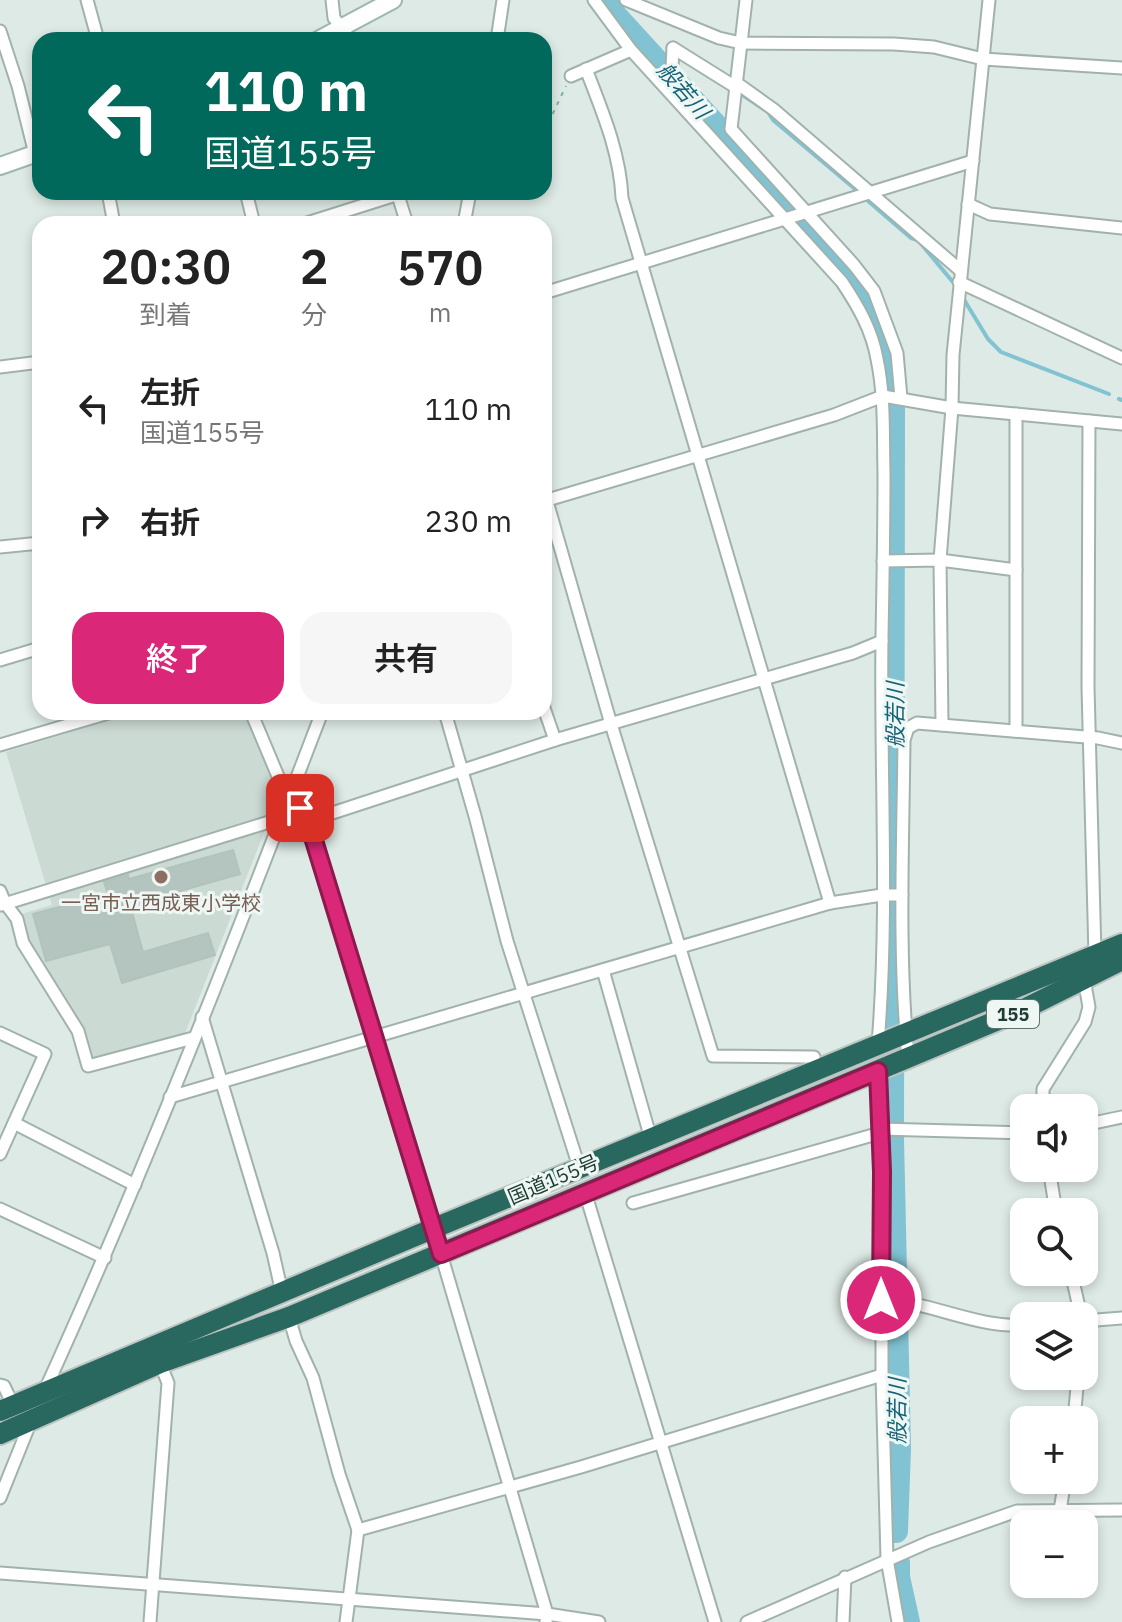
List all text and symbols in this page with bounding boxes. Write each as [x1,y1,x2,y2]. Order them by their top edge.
text: 110 m [204,54,368,126]
water label: 般若川 [651,56,718,126]
icon: left [72,64,176,168]
text: 国道155号 [204,129,377,176]
text: 20:30 [101,235,231,297]
text: 2 [300,235,328,297]
text: 570 [397,236,483,298]
text: m [429,295,452,329]
text: 到着 [140,297,192,331]
text: 分 [301,297,327,331]
text: 左折 [140,372,200,411]
icon: left [72,386,116,430]
text: 110 m [425,389,512,428]
text: 国道155号 [140,415,265,449]
icon: right [72,498,116,542]
text: 230 m [425,501,512,540]
text: 右折 [140,502,200,541]
button: 終了 [72,612,284,704]
button: 共有 [300,612,512,704]
water label: 般若川 [880,680,909,748]
pin [266,774,334,842]
icon: arrive [278,786,322,830]
marker: 一宮市立西成東小学校 [152,868,170,886]
place label: 一宮市立西成東小学校 [61,889,261,916]
road number: 155 [987,1000,1039,1028]
map controls [1010,1094,1098,1598]
button: sound [1010,1094,1098,1182]
street label: 国道155号 [504,1148,602,1210]
button: search [1010,1198,1098,1286]
position arrow [839,1258,923,1342]
button: layers [1010,1302,1098,1390]
water label: 般若川 [882,1376,911,1444]
button: + [1010,1406,1098,1494]
button: − [1010,1510,1098,1598]

